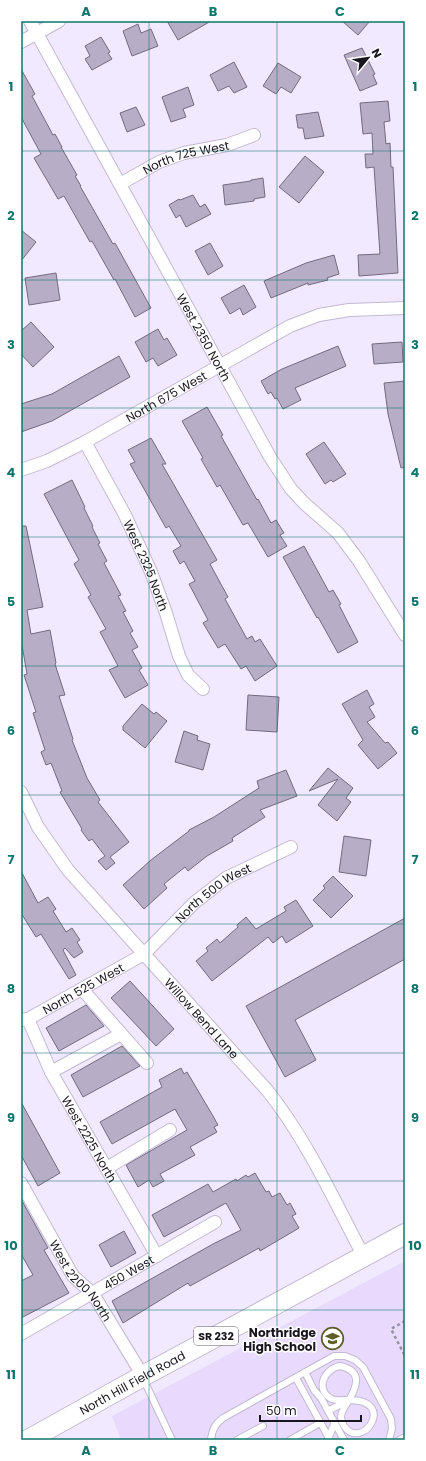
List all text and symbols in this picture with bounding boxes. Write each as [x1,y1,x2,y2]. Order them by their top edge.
text: A [81,2,91,21]
text: B [209,2,218,21]
text: C [335,2,345,21]
north arrow [348,38,388,78]
text: N [368,46,386,61]
text: 1 [9,77,13,96]
text: 1 [413,77,417,96]
street label: North 725 West [139,136,230,178]
text: 2 [7,206,15,225]
text: 2 [411,206,419,225]
street label: West 2350 North [173,290,235,384]
text: 3 [7,335,15,354]
text: 3 [411,335,419,354]
street label: North 675 West [122,366,210,426]
text: 4 [7,463,16,482]
text: 4 [411,463,420,482]
street label: West 2325 North [120,517,173,613]
text: 5 [7,592,15,611]
text: 5 [411,592,419,611]
text: 6 [7,721,15,740]
text: 6 [411,721,419,740]
text: 7 [8,850,15,869]
text: 7 [412,850,419,869]
street label: North 500 West [171,859,254,926]
street label: North 525 West [39,959,127,1018]
street label: Willow Bend Lane [161,974,243,1062]
text: 8 [7,979,15,998]
text: 8 [411,979,419,998]
street label: West 2225 North [58,1093,121,1185]
text: 9 [7,1108,15,1127]
text: 9 [411,1108,419,1127]
text: 10 [4,1236,18,1255]
text: 10 [408,1236,422,1255]
street label: West 2200 North [46,1237,116,1324]
street label: 450 West [100,1251,157,1293]
place label: Northridge High School [243,1324,317,1355]
school or university icon: Northridge High School [319,1326,345,1352]
road number: SR 232 [194,1327,238,1345]
street label: North Hill Field Road [76,1346,188,1418]
text: 11 [6,1365,16,1384]
text: 11 [410,1365,420,1384]
scale bar [260,1397,361,1423]
text: 50 m [266,1402,297,1419]
text: A [81,1441,91,1460]
text: B [209,1441,218,1460]
text: C [335,1441,345,1460]

